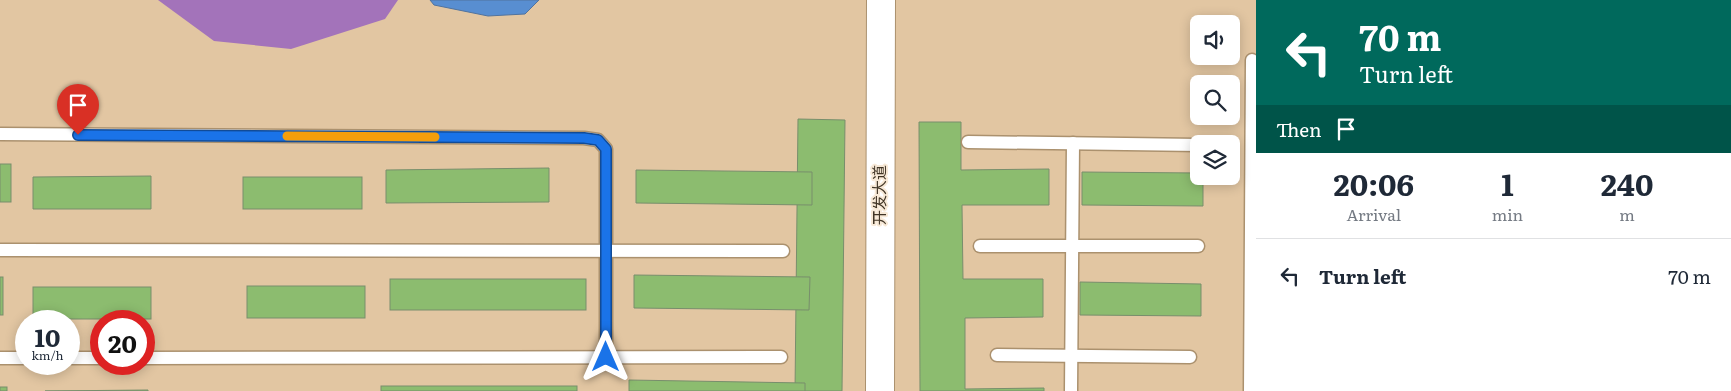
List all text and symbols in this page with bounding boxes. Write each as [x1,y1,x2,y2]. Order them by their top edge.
text: 70 m [1359,10,1441,62]
map controls [1190,15,1240,185]
button: sound [1190,15,1240,65]
icon: left [1276,20,1341,85]
text: Turn left [1359,57,1453,90]
button: search [1190,75,1240,125]
pin [57,84,99,135]
icon: arrive [64,91,92,119]
text: Then [1276,115,1322,143]
icon: arrive [1332,115,1360,143]
button: layers [1190,135,1240,185]
text: 20:06 [1334,161,1414,205]
text: 1 [1501,161,1514,205]
text: 240 [1601,161,1653,205]
street label: 开发大道 [867,165,890,225]
text: Arrival [1347,202,1401,226]
text: min [1492,202,1523,226]
text: m [1619,202,1635,226]
icon: left [1276,262,1304,290]
text: Turn left [1319,262,1406,290]
text: 70 m [1668,262,1711,290]
speed limit sign: 20 [90,310,155,375]
text: 10 [35,318,60,355]
position arrow [579,330,631,382]
text: km/h [32,346,63,364]

